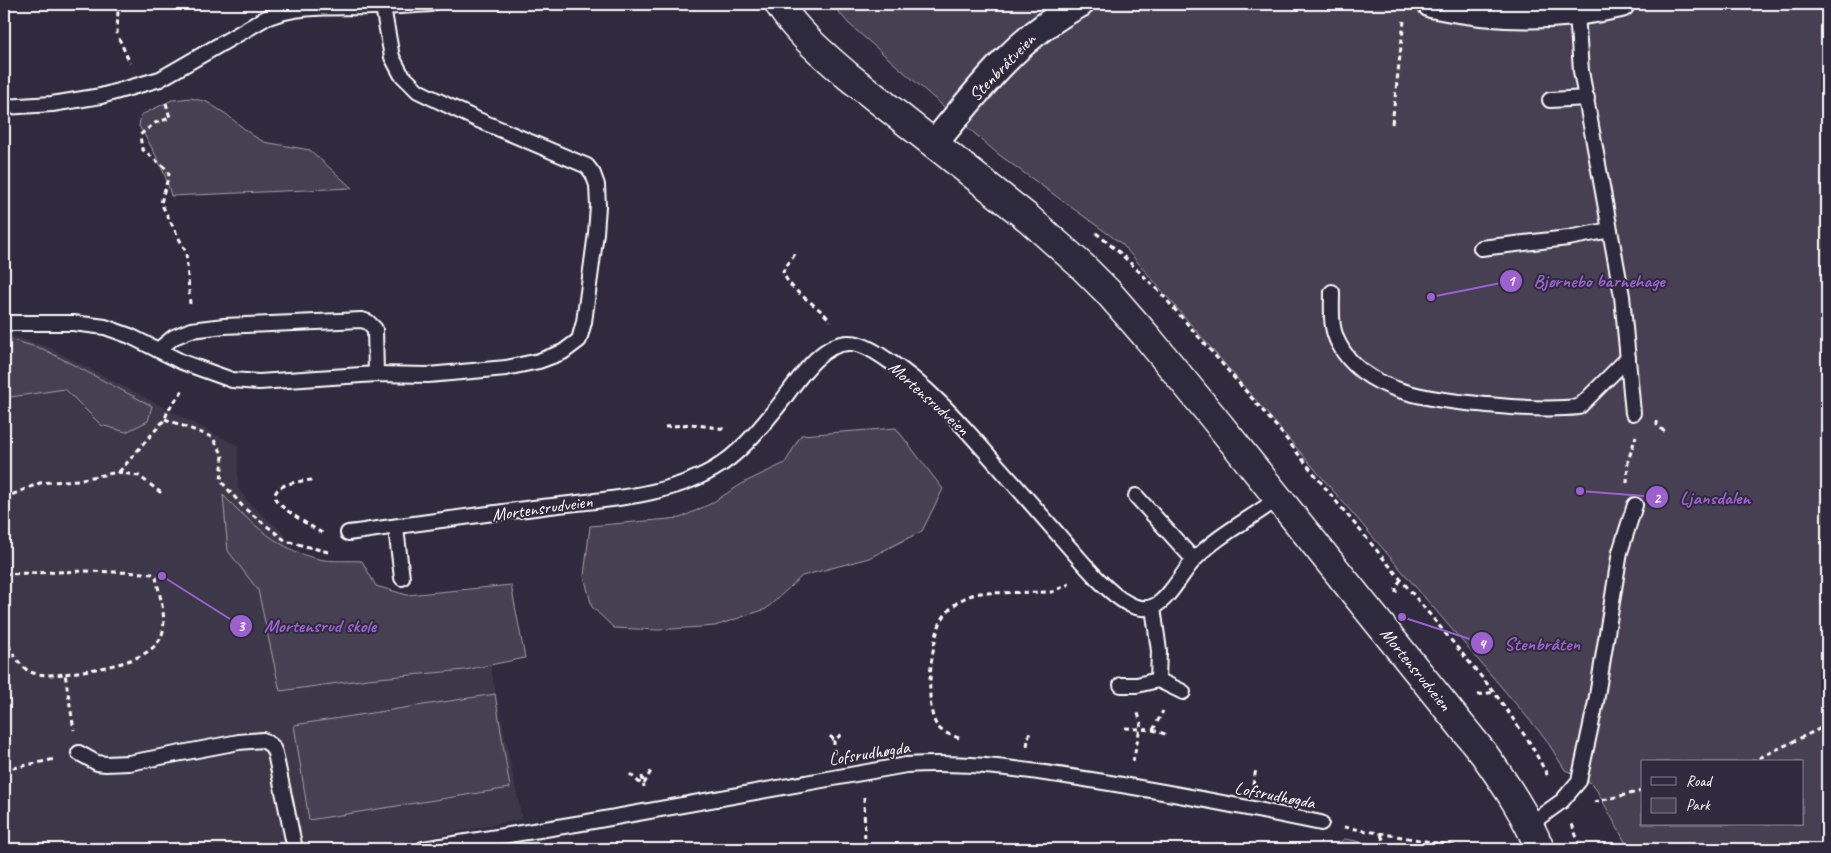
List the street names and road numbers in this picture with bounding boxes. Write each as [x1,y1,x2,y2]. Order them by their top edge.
street label: Stenbråtveien [964,28,1041,106]
street label: Mortensrudveien [884,356,975,441]
street label: Mortensrudveien [490,490,595,526]
street label: Mortensrudveien [1376,623,1457,716]
street label: Lofsrudhøgda [827,736,912,770]
street label: Lofsrudhøgda [1233,776,1318,814]

